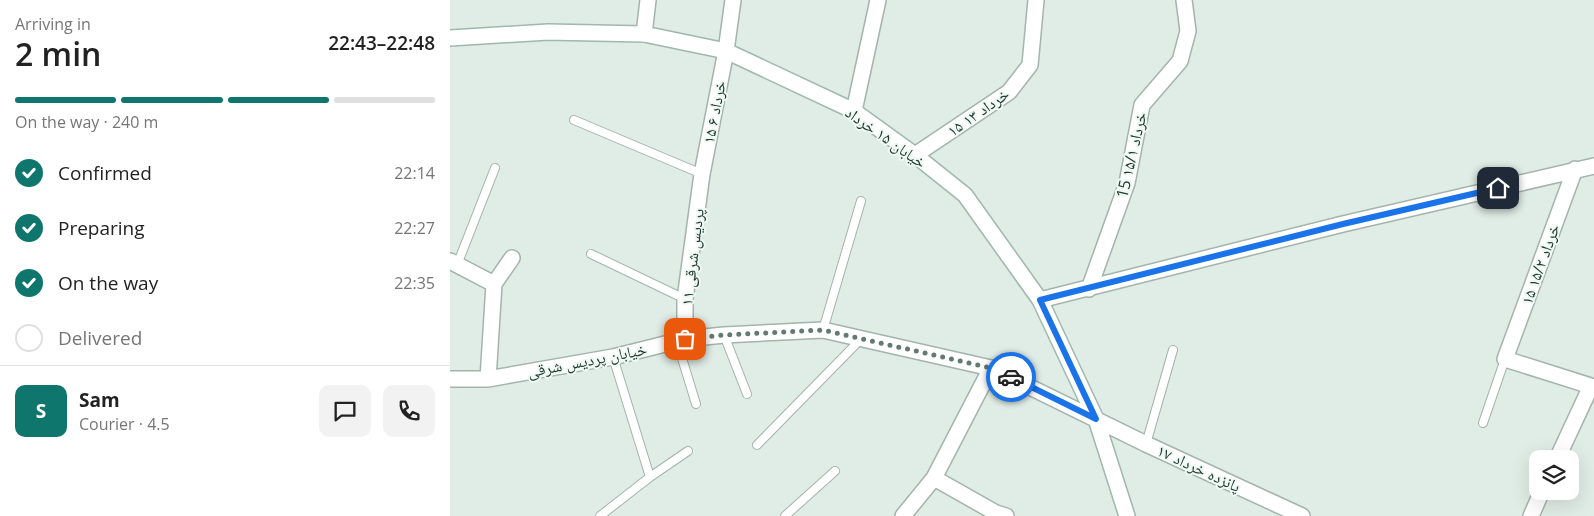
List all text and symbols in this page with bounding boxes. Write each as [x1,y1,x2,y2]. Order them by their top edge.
text: Arriving in [15,13,91,35]
text: 22:43–22:48 [328,30,435,56]
text: 2 min [15,32,101,75]
street label: ۱۵ خرداد ۶ [697,79,731,145]
street label: ۱۵ خرداد ۱۳ [943,83,1013,141]
street label: خیابان ۱۵ خرداد [841,101,931,173]
street label: 15 خرداد ۱۵/۱ [1110,110,1152,200]
text: On the way · 240 m [15,111,158,133]
icon: check [15,159,43,187]
text: Confirmed [58,160,152,186]
text: 22:14 [394,162,435,184]
pin [1477,167,1519,209]
icon: home [1484,174,1512,202]
street label: پردیس شرقی ۱۱ [675,207,709,307]
icon: check [15,214,43,242]
text: Preparing [58,215,145,241]
text: 22:27 [394,217,435,239]
street label: ۱۵ خرداد ۱۵/۲ [1515,221,1565,307]
icon: check [15,269,43,297]
text: On the way [58,270,158,296]
text: 22:35 [394,272,435,294]
pin [664,318,706,360]
text: Delivered [58,325,142,351]
icon: bag [671,325,699,353]
street label: خیابان پردیس شرقی [525,338,649,382]
courier [986,352,1036,402]
icon: car [997,363,1025,391]
button: chat [319,385,371,437]
button: phone [383,385,435,437]
text: Sam [79,387,120,413]
text: S [36,398,46,424]
text: Courier · 4.5 [79,413,170,435]
street label: پانزده خرداد ۱۷ [1154,439,1245,497]
map controls [1529,450,1579,500]
button: layers [1529,450,1579,500]

